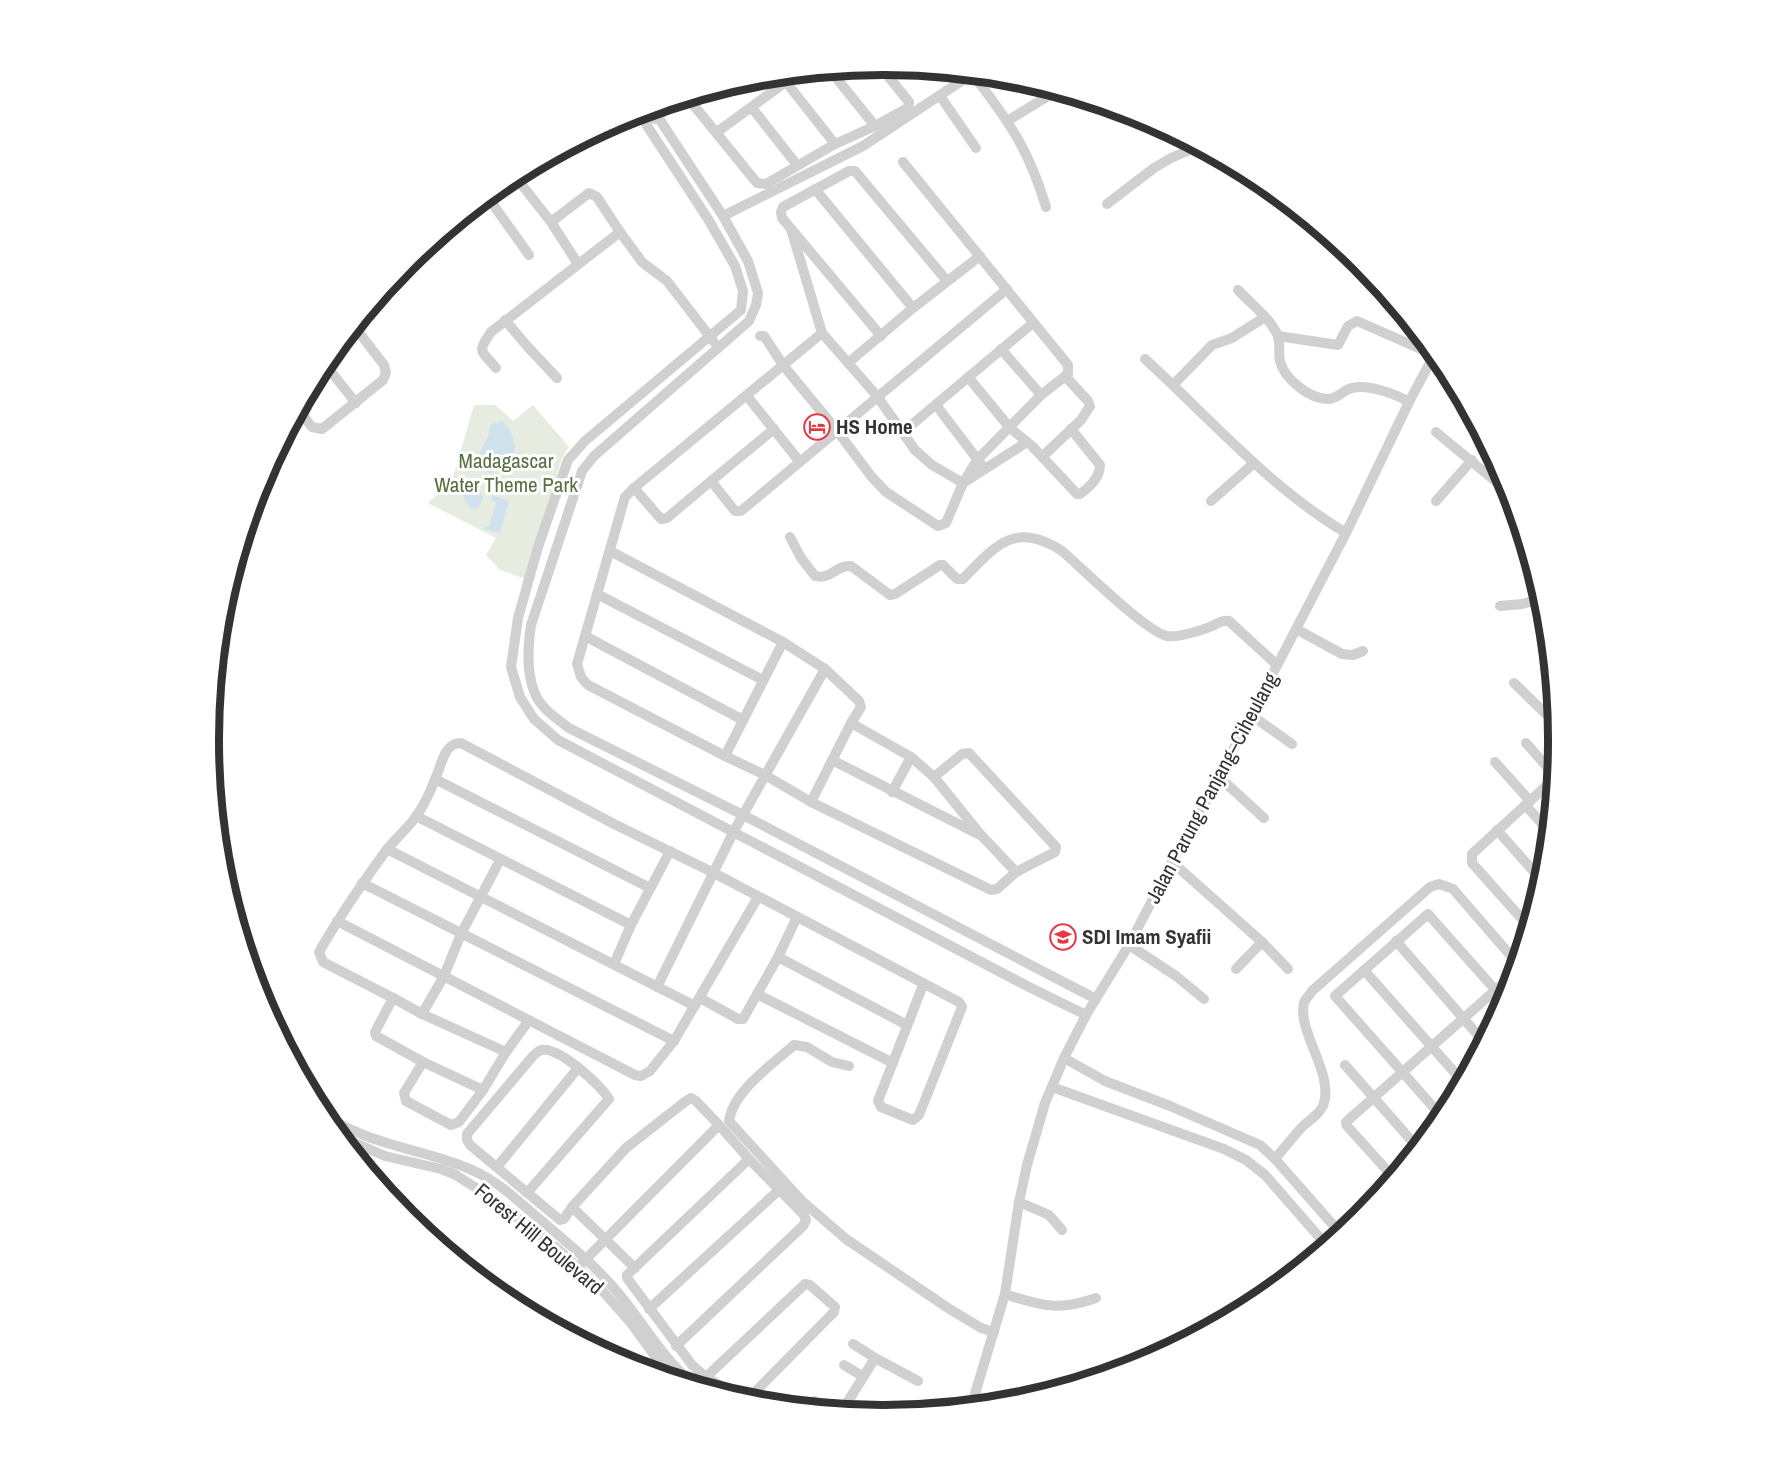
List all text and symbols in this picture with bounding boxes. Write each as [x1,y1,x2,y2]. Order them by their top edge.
hotel icon: HS Home [802,412,832,442]
place label: HS Home [836,412,913,441]
park label: Madagascar Water Theme Park [434,446,578,499]
street label: Jalan Parung Panjang–Ciheulang [1138,667,1285,908]
school or university icon: SDI Imam Syafii [1048,922,1078,952]
place label: SDI Imam Syafii [1082,922,1211,951]
street label: Forest Hill Boulevard [469,1176,610,1301]

